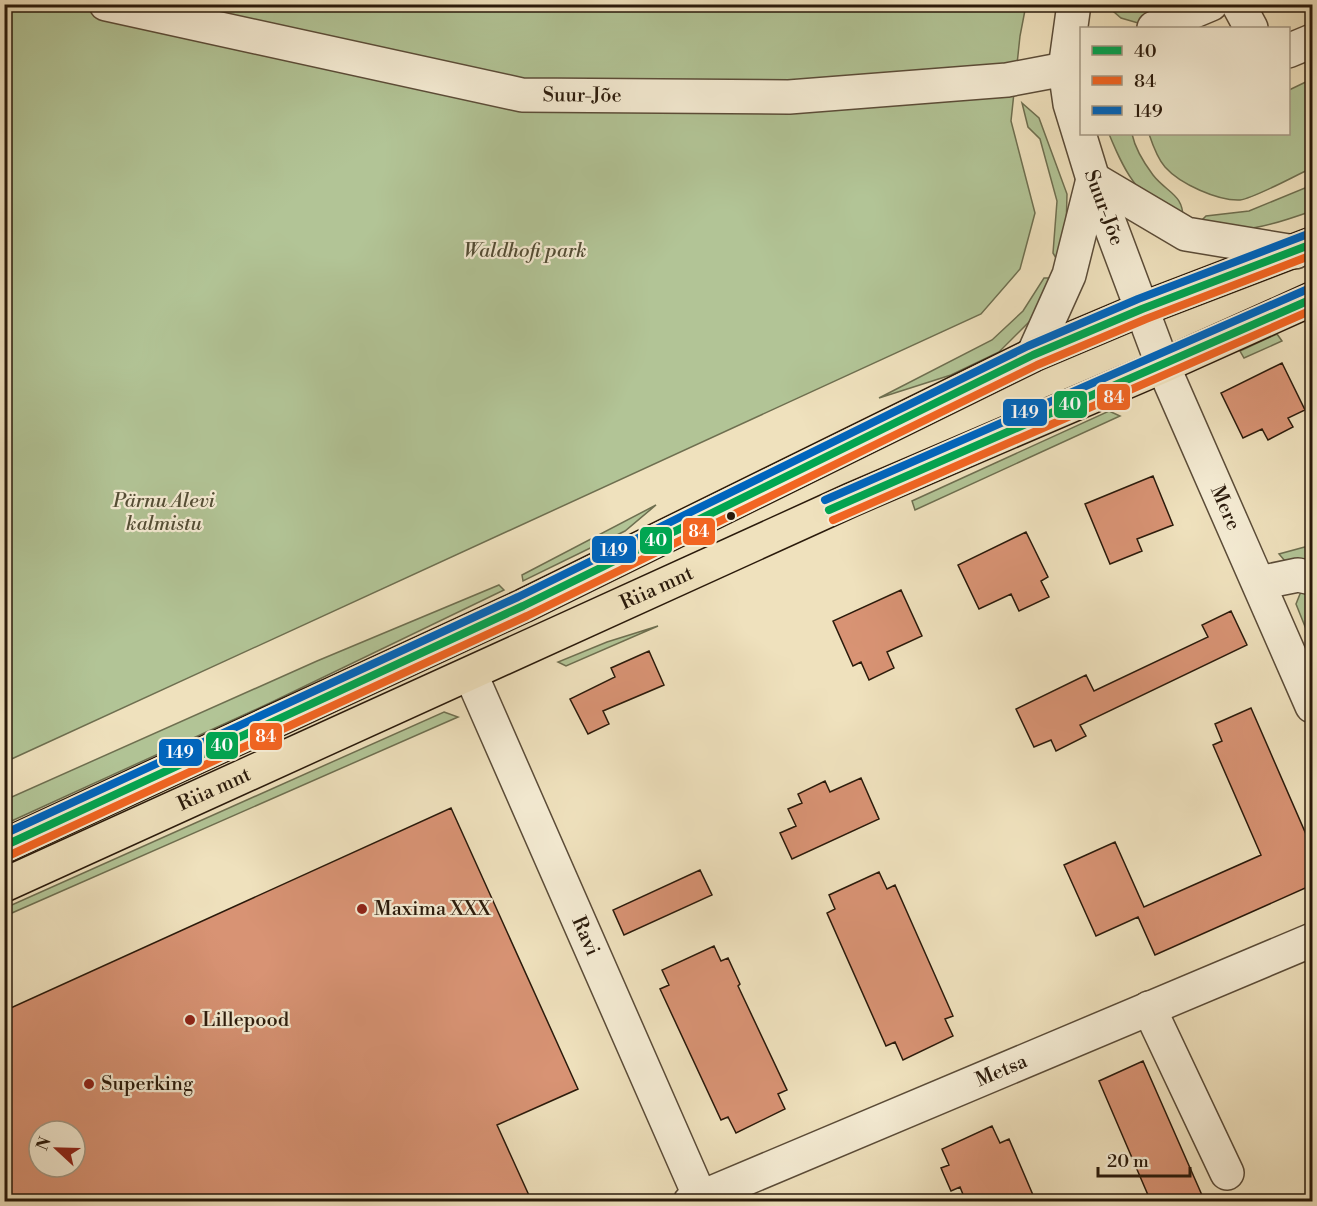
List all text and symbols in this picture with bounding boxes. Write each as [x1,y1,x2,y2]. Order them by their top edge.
legend [1080,27,1290,135]
text: 40 [1134,40,1157,63]
text: 84 [1134,70,1156,93]
street label: Suur-Jõe [542,83,622,108]
text: 149 [1134,100,1163,123]
street label: Suur-Jõe [1078,167,1129,249]
park label: Waldhofi park [464,239,586,264]
line badge: 84 [1096,383,1131,411]
text: 84 [1103,388,1125,408]
line badge: 40 [1053,390,1088,419]
text: 40 [1059,395,1081,415]
line badge: 149 [1002,398,1048,427]
text: 149 [1011,403,1039,423]
street label: Mere [1204,482,1246,534]
park label: Pärnu Alevi kalmistu [112,489,216,537]
unlabelled marker [725,510,737,522]
line badge: 84 [682,517,716,546]
text: 84 [688,522,710,542]
line badge: 40 [639,526,673,555]
text: 40 [645,531,667,551]
line badge: 149 [591,535,637,564]
text: 149 [600,541,628,561]
street label: Riia mnt [616,561,697,616]
line badge: 84 [249,722,283,751]
text: 84 [255,727,277,747]
line badge: 40 [205,731,239,760]
text: 40 [211,736,233,756]
line badge: 149 [158,738,203,767]
text: 149 [166,743,194,763]
street label: Riia mnt [174,762,255,817]
place label: Maxima XXX [374,897,491,922]
marker: Maxima XXX [355,902,369,916]
street label: Ravi [566,912,605,960]
place label: Lillepood [202,1008,290,1033]
marker: Lillepood [183,1013,197,1027]
street label: Metsa [972,1048,1032,1093]
place label: Superking [101,1072,194,1097]
marker: Superking [82,1077,96,1091]
north arrow [27,1119,87,1179]
text: N [32,1134,56,1153]
scale bar [1098,1140,1190,1178]
text: 20 m [1107,1150,1149,1173]

